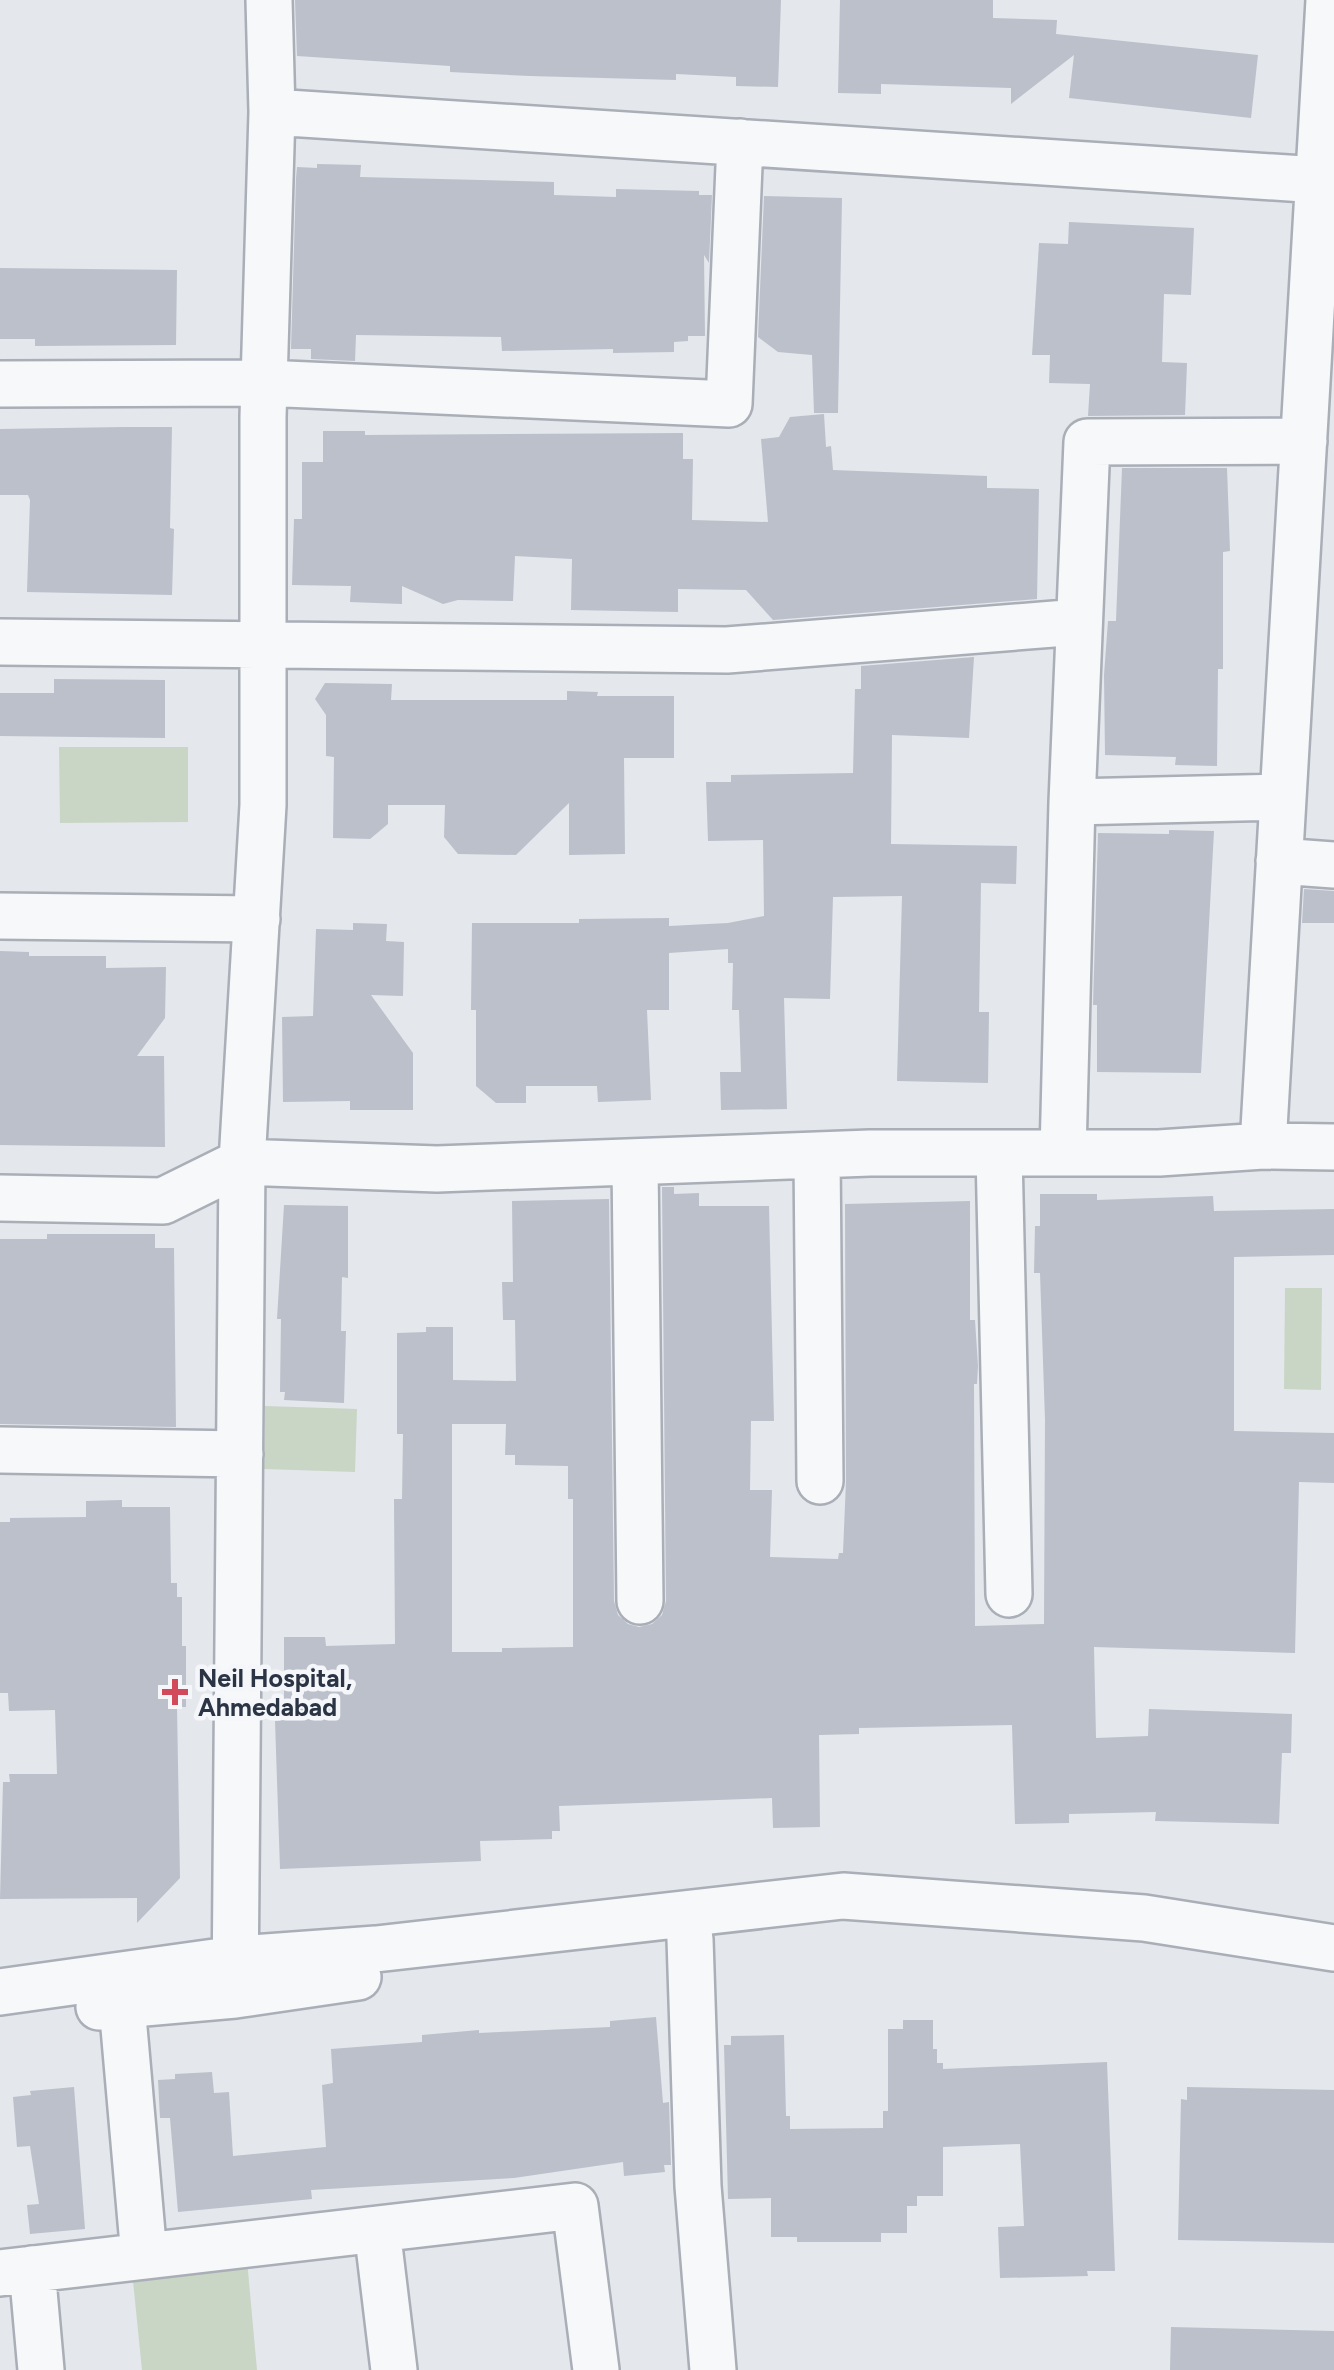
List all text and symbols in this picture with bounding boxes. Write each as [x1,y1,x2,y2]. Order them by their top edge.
place label: Neil Hospital, Ahmedabad [198,1663,352,1722]
marker: Neil Hospital, Ahmedabad [162,1679,188,1705]

